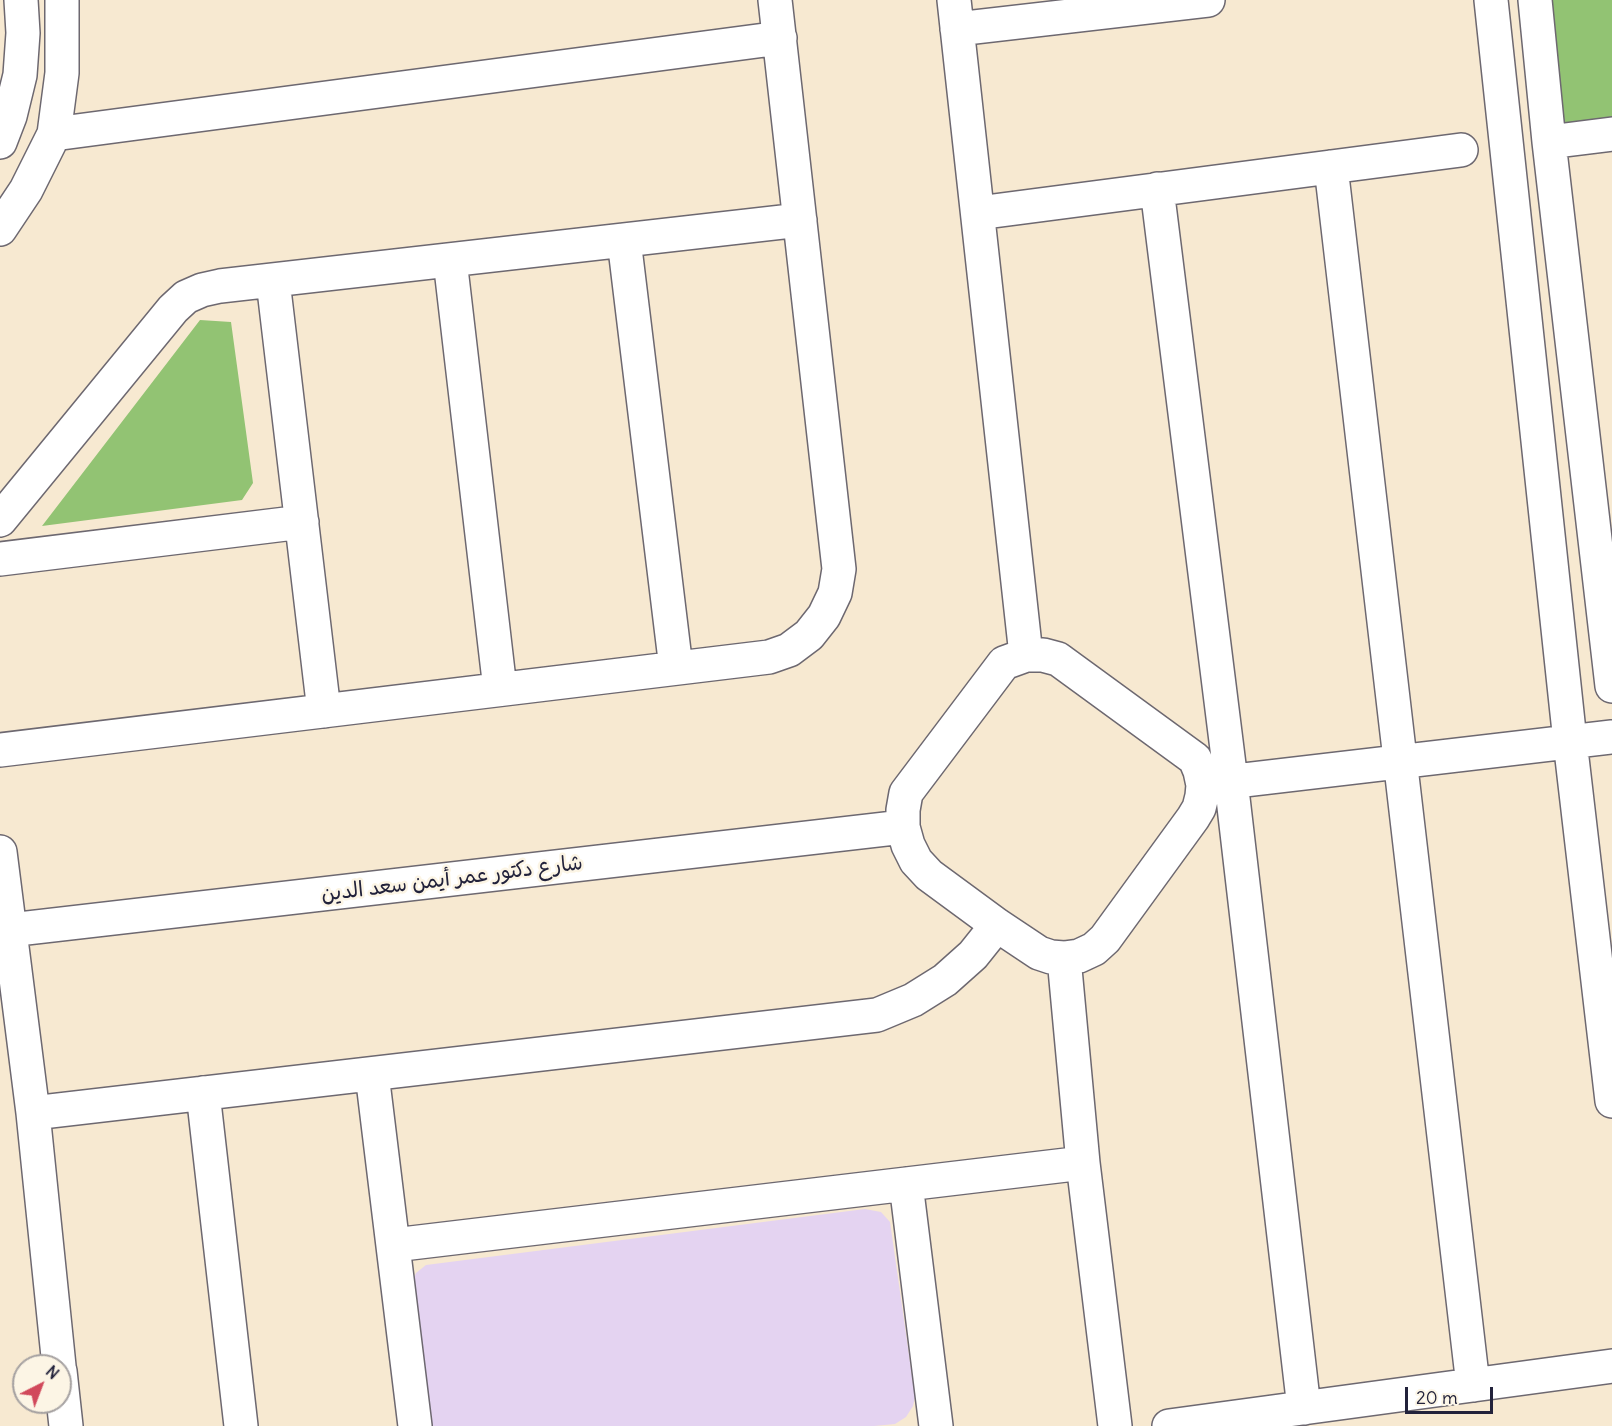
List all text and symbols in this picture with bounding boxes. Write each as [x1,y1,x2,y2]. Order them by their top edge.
street label: شارع دكتور عمر أيمن سعد الدين [320,850,584,908]
north arrow [12,1354,72,1414]
text: N [42,1361,64,1383]
scale bar [1408,1375,1496,1413]
text: 20 m [1416,1386,1458,1409]

